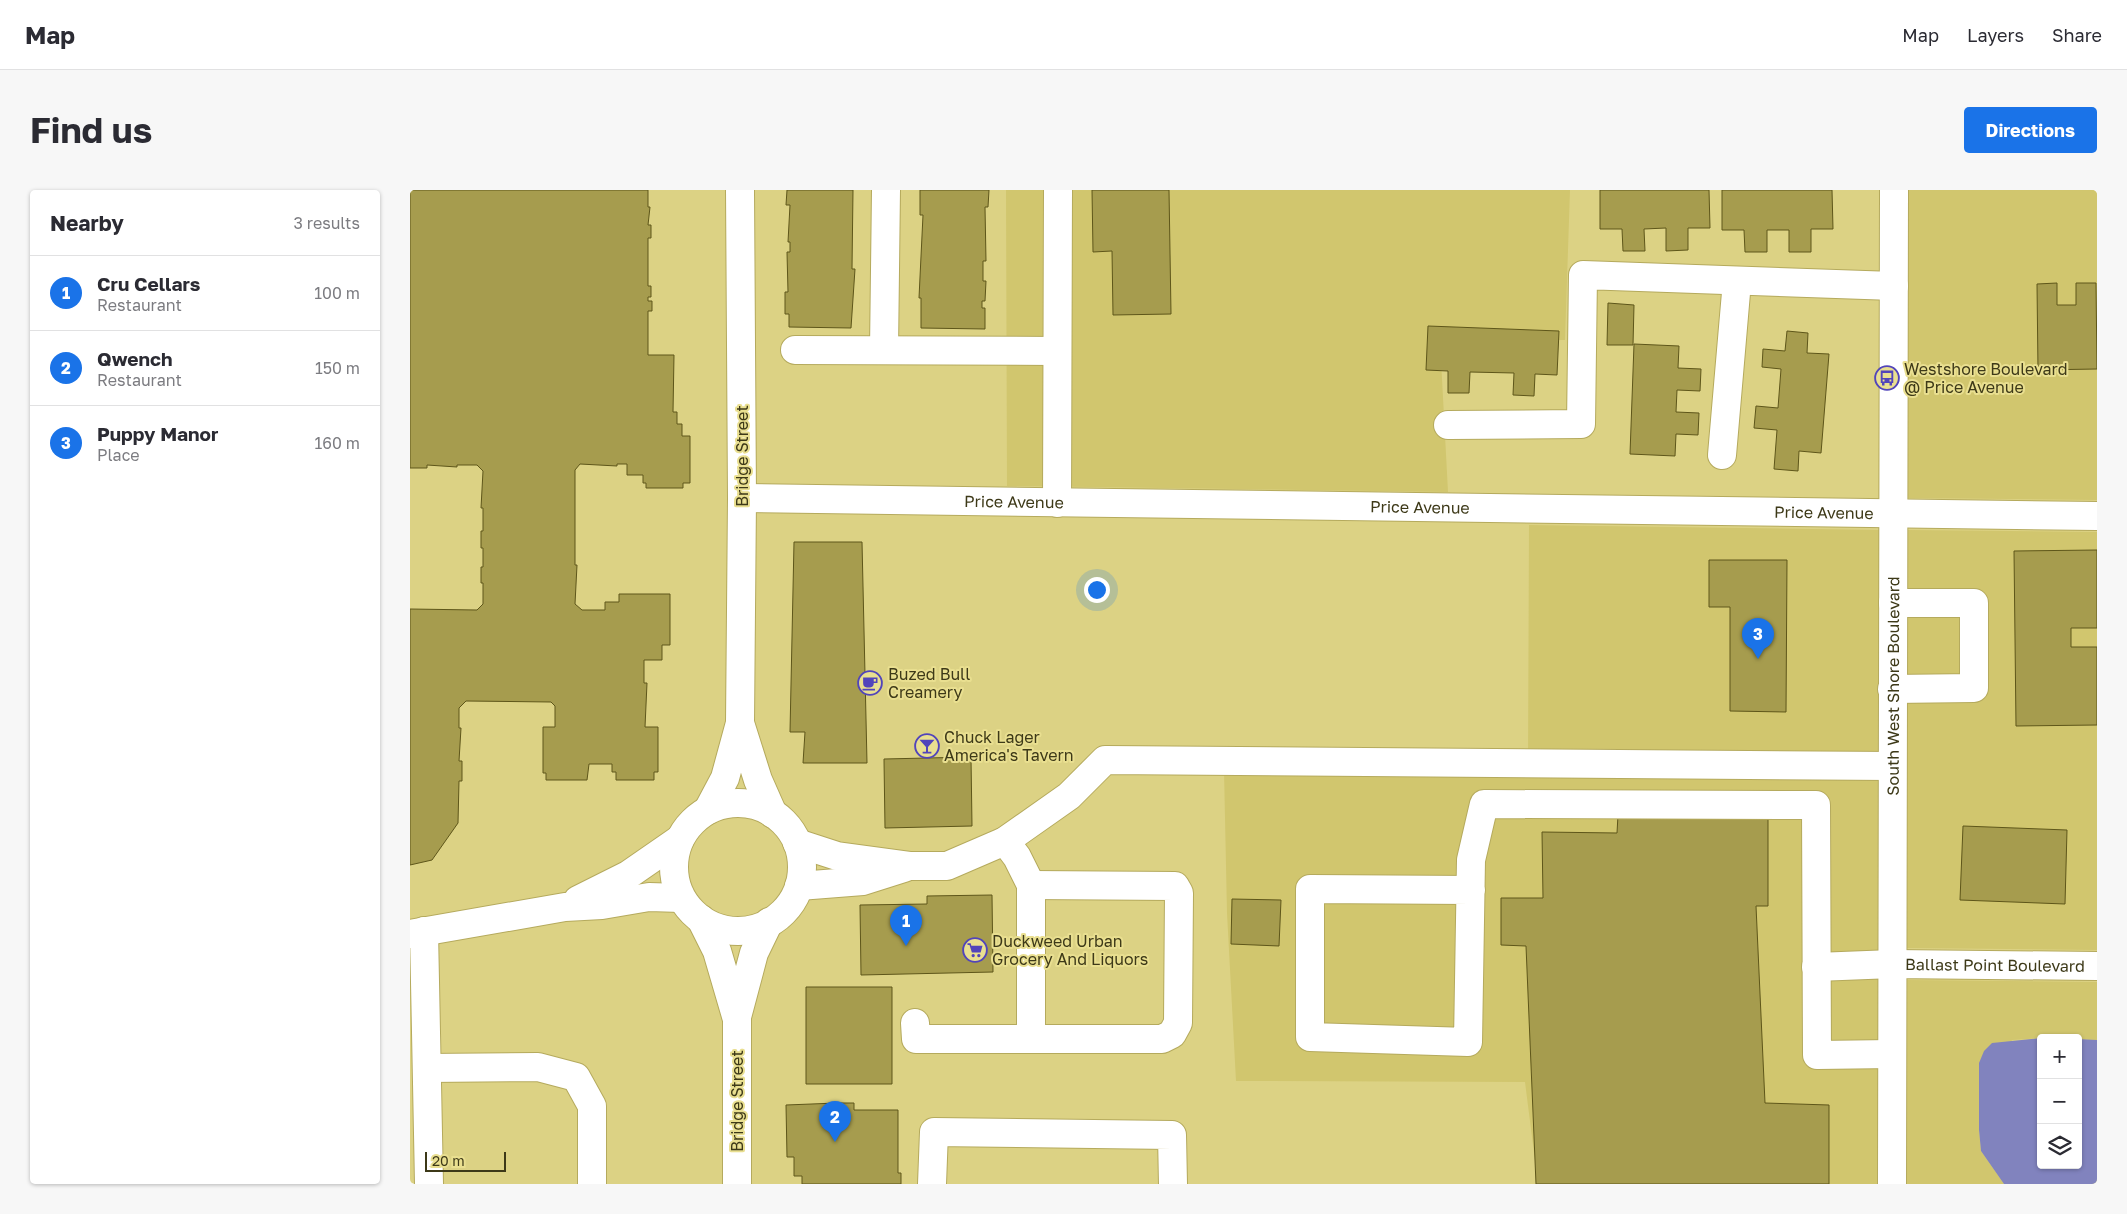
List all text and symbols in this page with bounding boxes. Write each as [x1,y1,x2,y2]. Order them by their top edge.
text: Map [25,20,75,49]
text: Map [1902,24,1939,46]
text: Layers [1967,24,2024,46]
text: Share [2052,24,2102,46]
button: Directions [1964,107,2097,153]
text: Find us [30,109,152,151]
text: Nearby [50,210,124,236]
text: 3 results [293,213,360,233]
text: Cru Cellars [97,272,200,295]
text: 1 [62,283,70,303]
text: 100 m [314,283,360,303]
text: Restaurant [97,295,182,315]
text: Qwench [97,347,172,370]
text: 2 [61,358,71,378]
text: 150 m [315,358,360,378]
place label: Westshore Boulevard @ Price Avenue [1904,359,2068,397]
bus stop icon: Westshore Boulevard @ Price Avenue [1874,365,1900,391]
text: Restaurant [97,370,182,390]
street label: Bridge Street [732,405,752,507]
text: Puppy Manor [97,422,218,445]
text: 3 [61,433,71,453]
text: 160 m [314,433,360,453]
text: Place [97,445,140,465]
street label: Price Avenue [964,491,1064,512]
street label: Price Avenue [1370,496,1470,518]
street label: Price Avenue [1774,502,1874,523]
street label: South West Shore Boulevard [1883,576,1903,796]
your location [1084,577,1110,603]
pin: 3 [1742,618,1774,659]
place label: Buzed Bull Creamery [888,664,970,702]
cafe icon: Buzed Bull Creamery [857,670,883,696]
place label: Chuck Lager America's Tavern [944,727,1074,765]
bar icon: Chuck Lager America's Tavern [914,733,940,759]
pin: 1 [890,905,922,946]
place label: Duckweed Urban Grocery And Liquors [992,931,1148,969]
supermarket icon: Duckweed Urban Grocery And Liquors [962,937,988,963]
street label: Ballast Point Boulevard [1905,954,2085,976]
map controls [2037,1034,2082,1169]
button: + [2037,1034,2082,1079]
street label: Bridge Street [727,1050,747,1152]
button: − [2037,1079,2082,1124]
pin: 2 [819,1101,851,1142]
button: layers [2037,1124,2082,1169]
scale bar [425,1149,506,1172]
text: 20 m [432,1152,465,1169]

